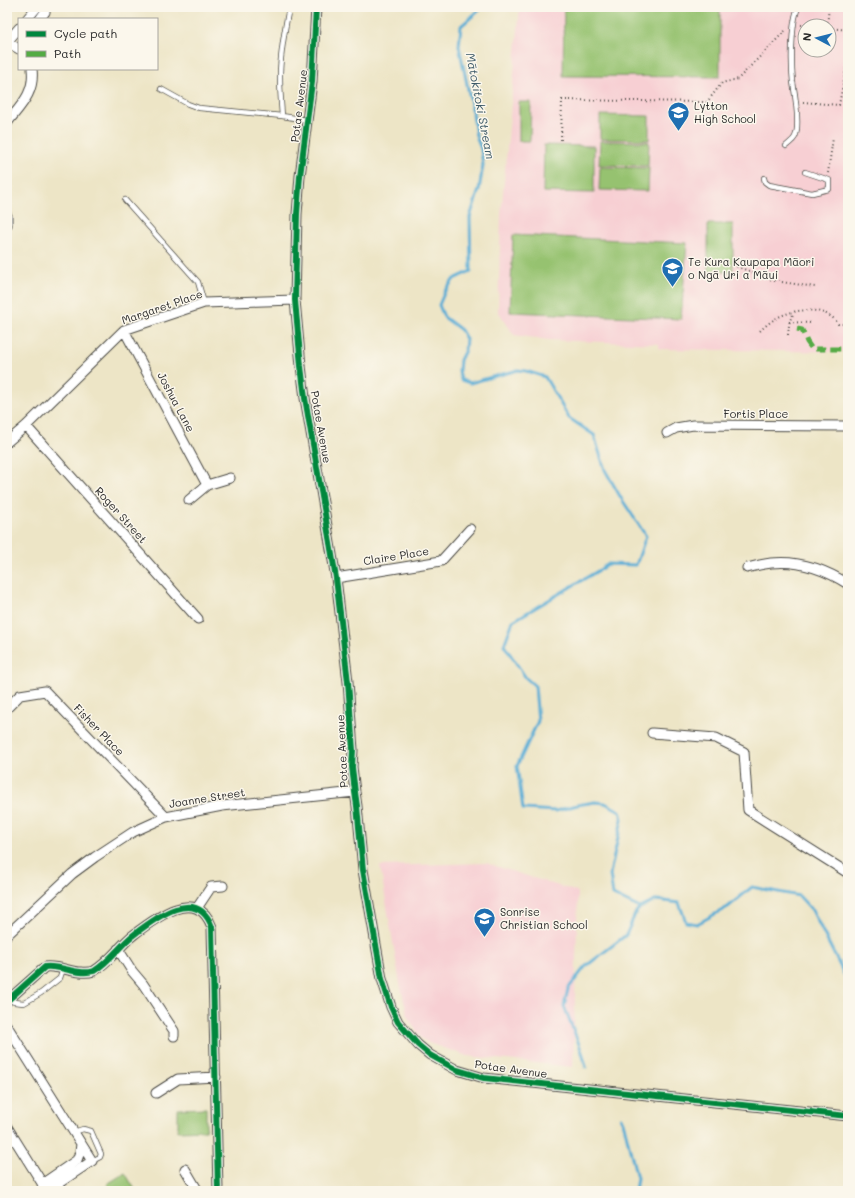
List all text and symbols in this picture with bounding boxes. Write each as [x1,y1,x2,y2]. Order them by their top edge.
legend [18,18,158,70]
north arrow [797,18,837,58]
text: Cycle path [54,25,117,41]
text: N [799,32,815,42]
text: Path [54,45,81,61]
water label: Mātokitoki Stream [463,51,499,160]
street label: Potae Avenue [287,68,310,143]
place label: Lytton High School [694,98,756,126]
school or university icon: Lytton High School [665,99,691,132]
place label: Te Kura Kaupapa Māori o Ngā Uri a Māui [688,254,814,282]
school or university icon: Te Kura Kaupapa Māori o Ngā Uri a Māui [660,255,686,288]
street label: Margaret Place [119,286,204,327]
street label: Joshua Lane [154,369,199,435]
street label: Potae Avenue [308,390,335,465]
street label: Fortis Place [724,406,789,421]
street label: Roger Street [92,483,151,546]
street label: Claire Place [362,543,430,568]
street label: Fisher Place [71,701,128,759]
street label: Potae Avenue [332,714,351,788]
street label: Joanne Street [168,784,246,811]
place label: Sonrise Christian School [500,904,588,932]
school or university icon: Sonrise Christian School [471,905,497,938]
street label: Potae Avenue [474,1056,549,1081]

